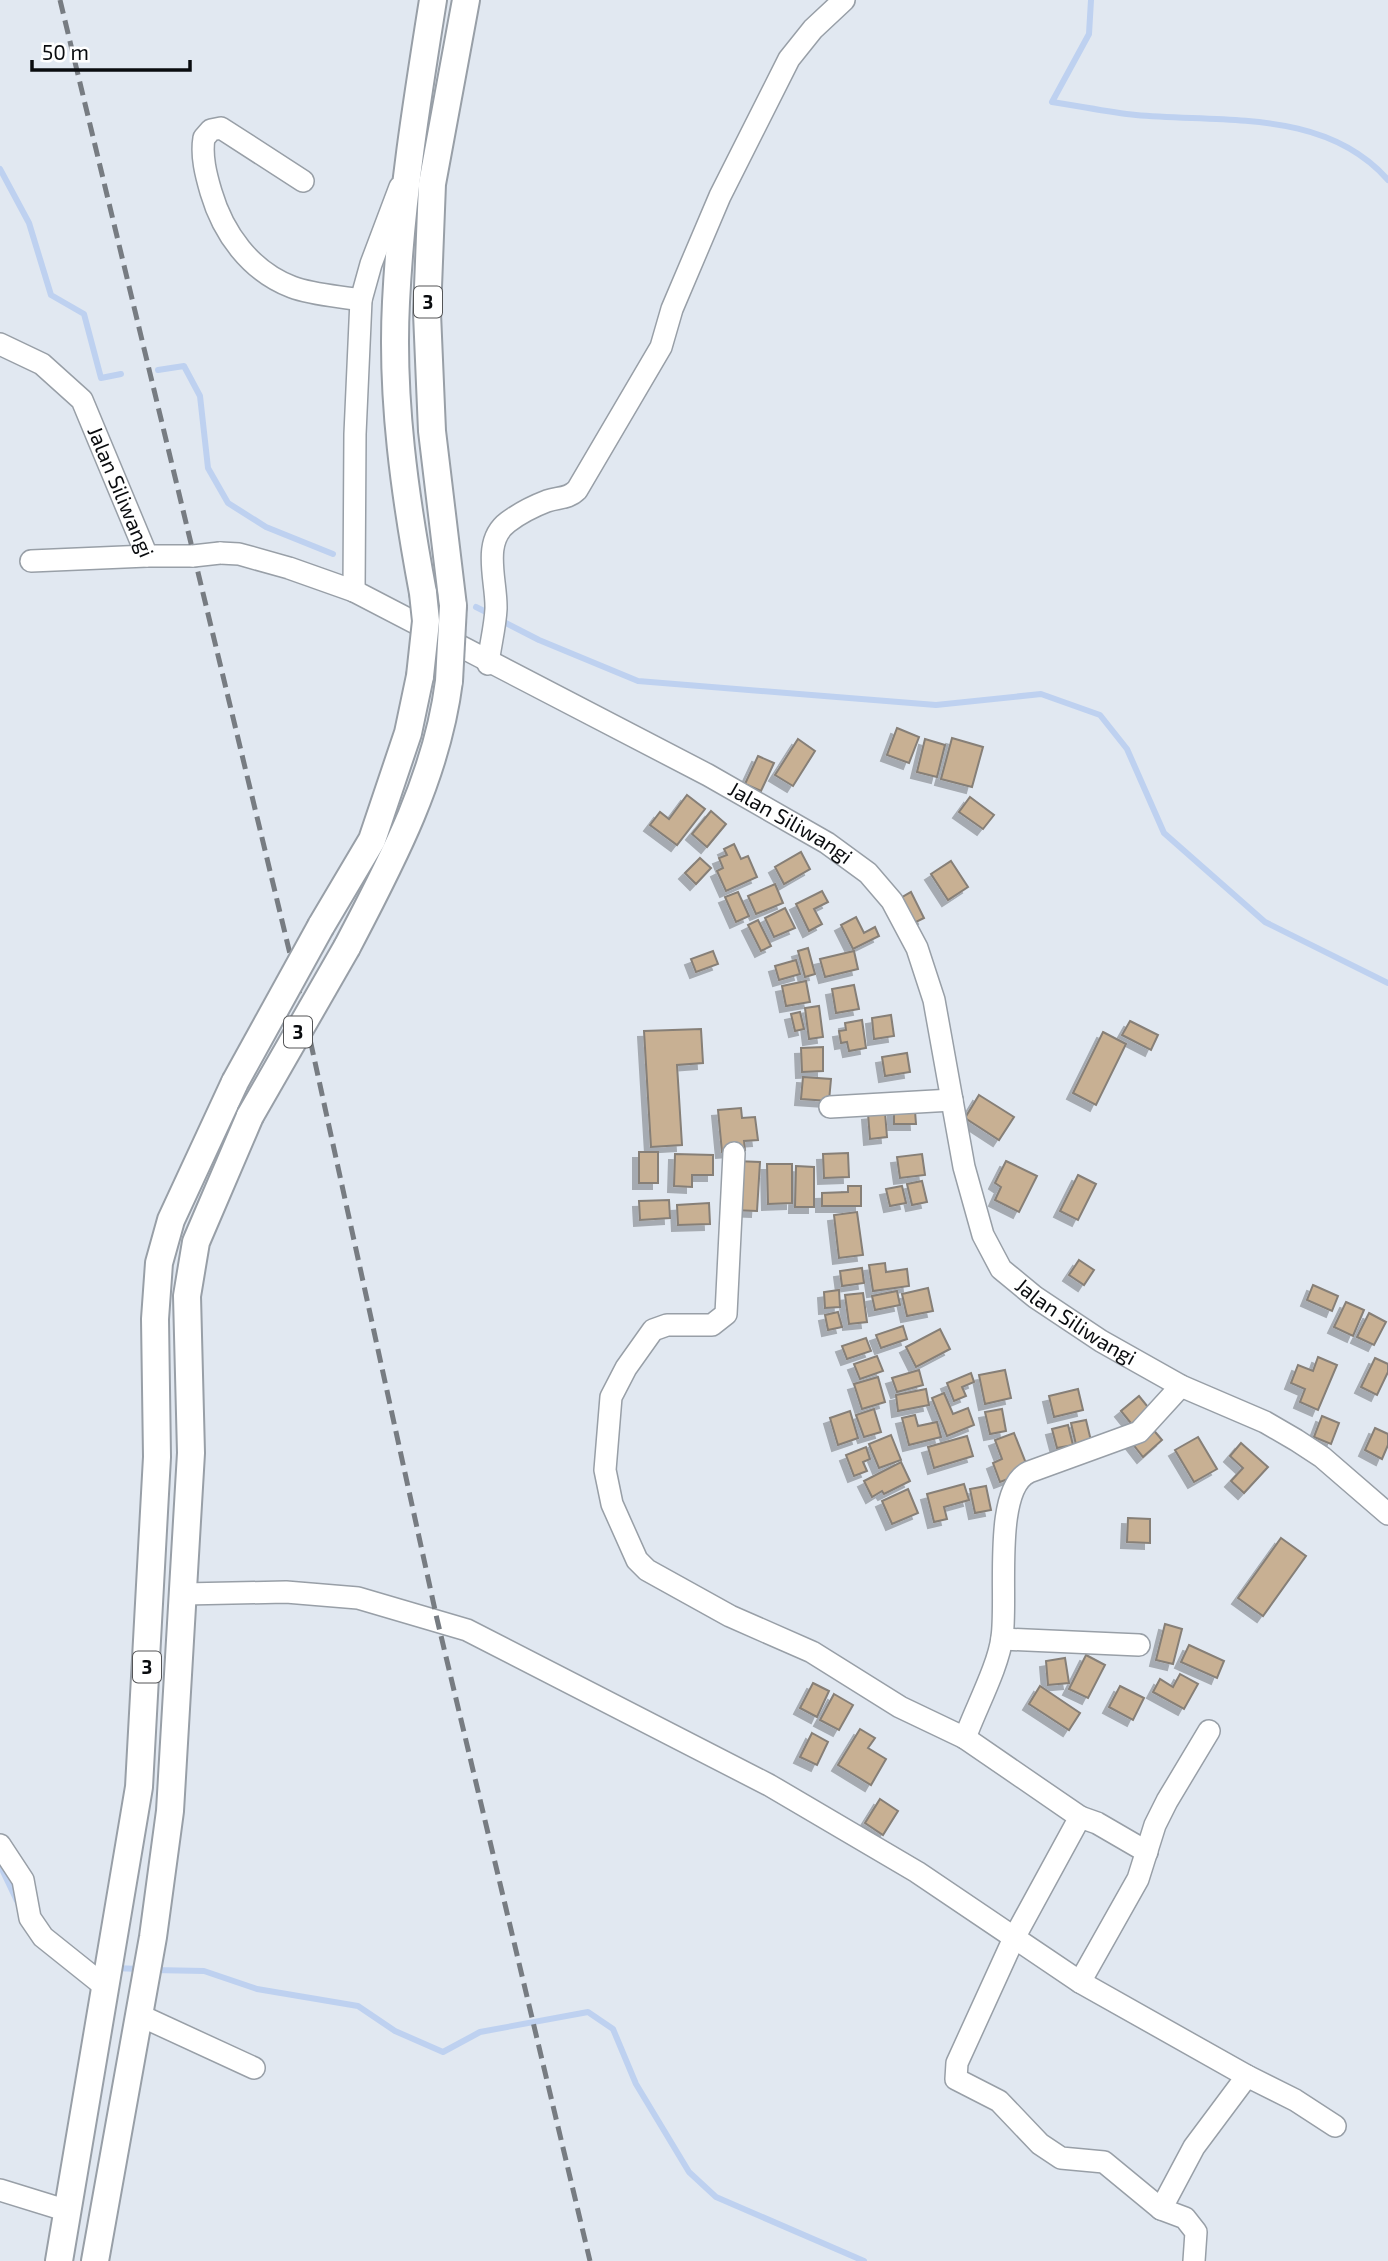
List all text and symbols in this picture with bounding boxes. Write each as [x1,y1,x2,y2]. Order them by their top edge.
scale bar [32,28,189,72]
text: 50 m [42,39,89,64]
road number: 3 [414,286,442,318]
street label: Jalan Siliwangi [83,422,160,561]
street label: Jalan Siliwangi [724,775,858,868]
road number: 3 [284,1016,312,1048]
street label: Jalan Siliwangi [1011,1272,1141,1369]
road number: 3 [133,1652,161,1682]

